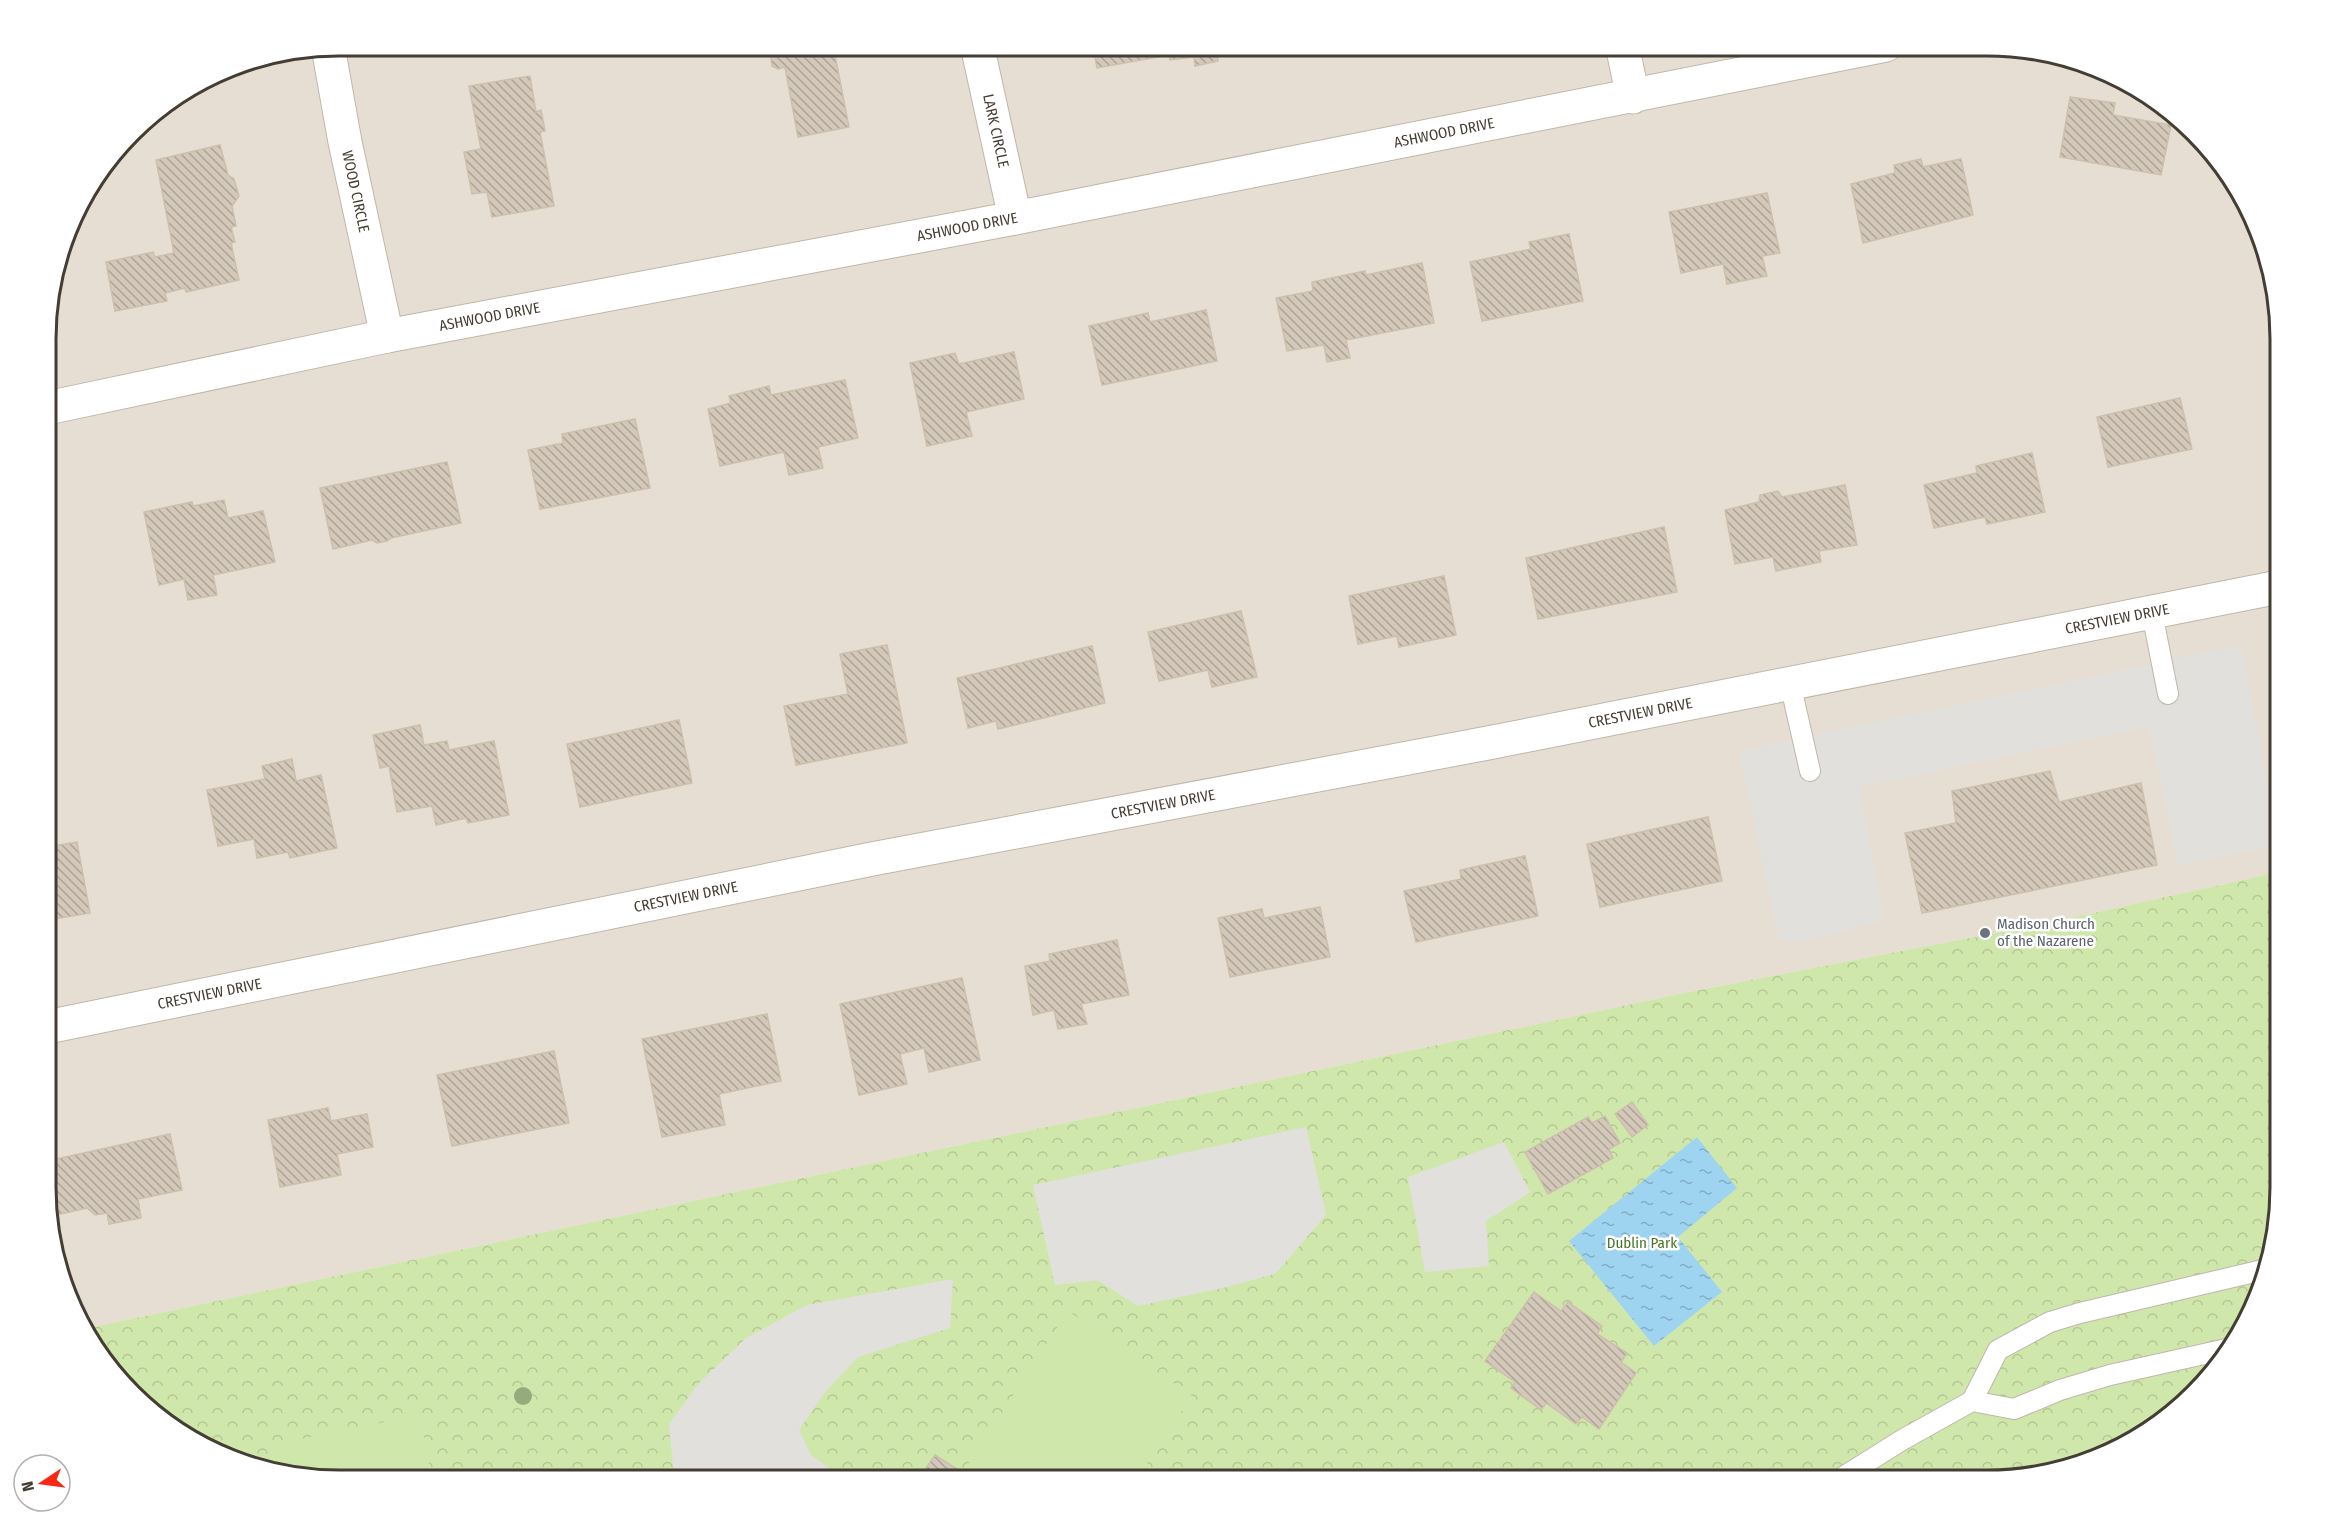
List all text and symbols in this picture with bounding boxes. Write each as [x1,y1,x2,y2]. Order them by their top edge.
street label: LARK CIRCLE [979,92,1013,170]
street label: ASHWOOD DRIVE [1392,114,1496,152]
street label: WOOD CIRCLE [338,149,373,234]
street label: ASHWOOD DRIVE [915,209,1019,245]
street label: ASHWOOD DRIVE [438,298,542,335]
street label: CRESTVIEW DRIVE [2064,600,2171,638]
street label: CRESTVIEW DRIVE [1587,694,1694,732]
street label: CRESTVIEW DRIVE [1109,786,1217,823]
street label: CRESTVIEW DRIVE [632,878,739,916]
place label: Madison Church of the Nazarene [1997,915,2095,950]
marker: Madison Church of the Nazarene [1978,926,1992,940]
street label: CRESTVIEW DRIVE [156,975,263,1013]
park label: Dublin Park [1607,1234,1677,1252]
north arrow [12,1453,72,1513]
text: N [18,1479,38,1493]

